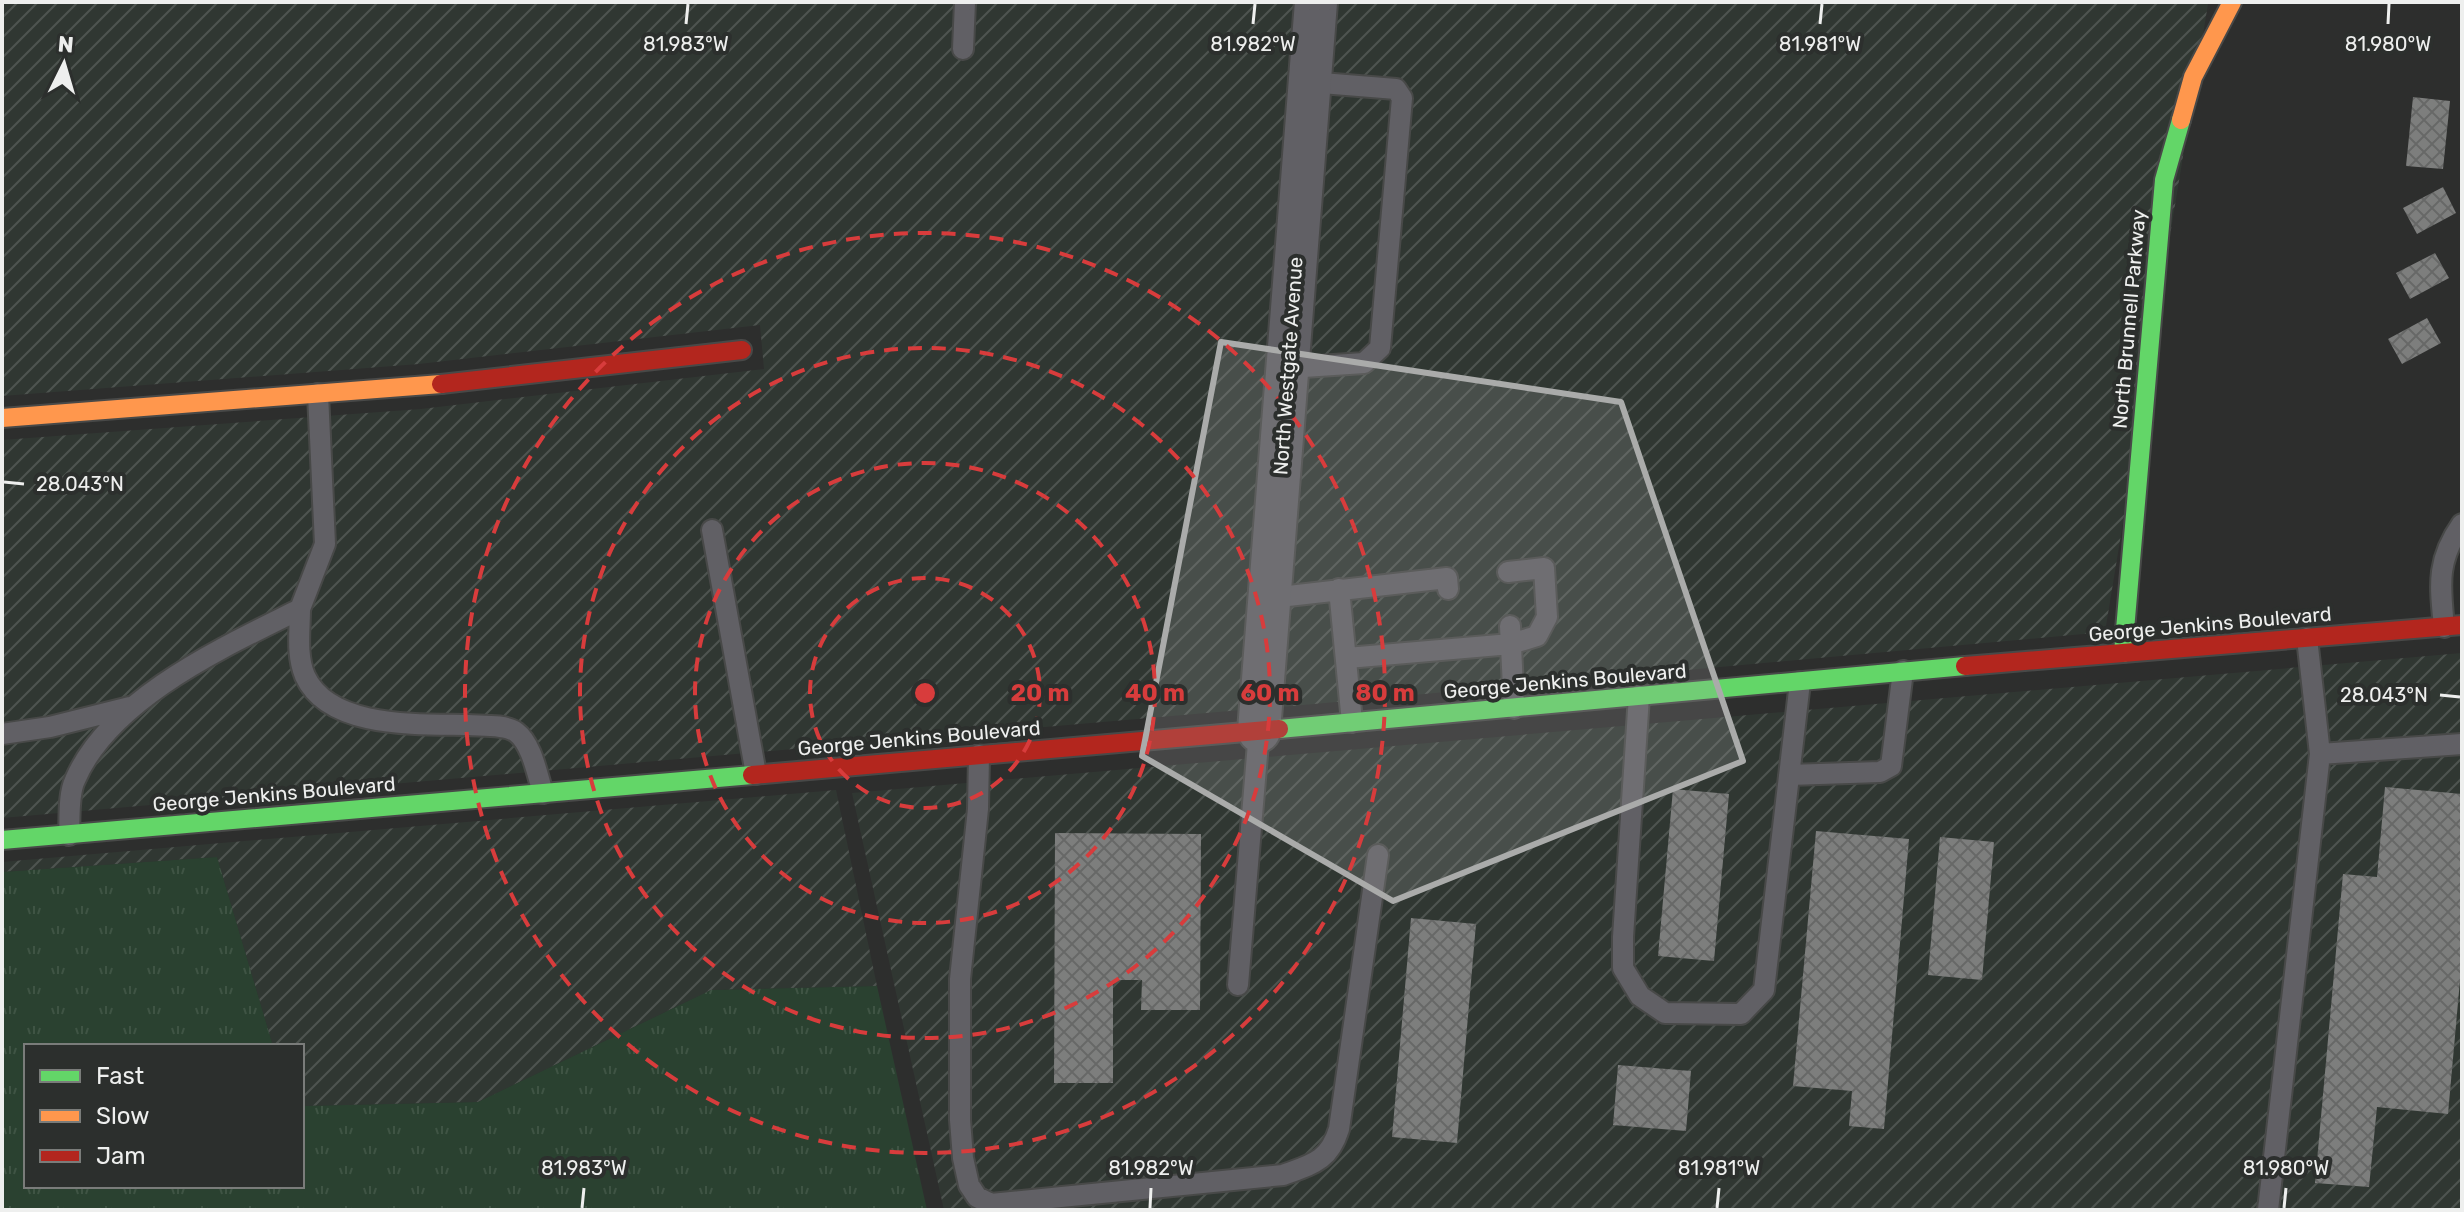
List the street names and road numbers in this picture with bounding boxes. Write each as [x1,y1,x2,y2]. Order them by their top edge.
street label: North Brunnell Parkway [2107,208,2151,430]
street label: North Westgate Avenue [1268,256,1308,476]
street label: George Jenkins Boulevard [2088,601,2332,647]
street label: George Jenkins Boulevard [1443,658,1687,704]
street label: George Jenkins Boulevard [797,715,1041,761]
street label: George Jenkins Boulevard [152,771,396,817]

